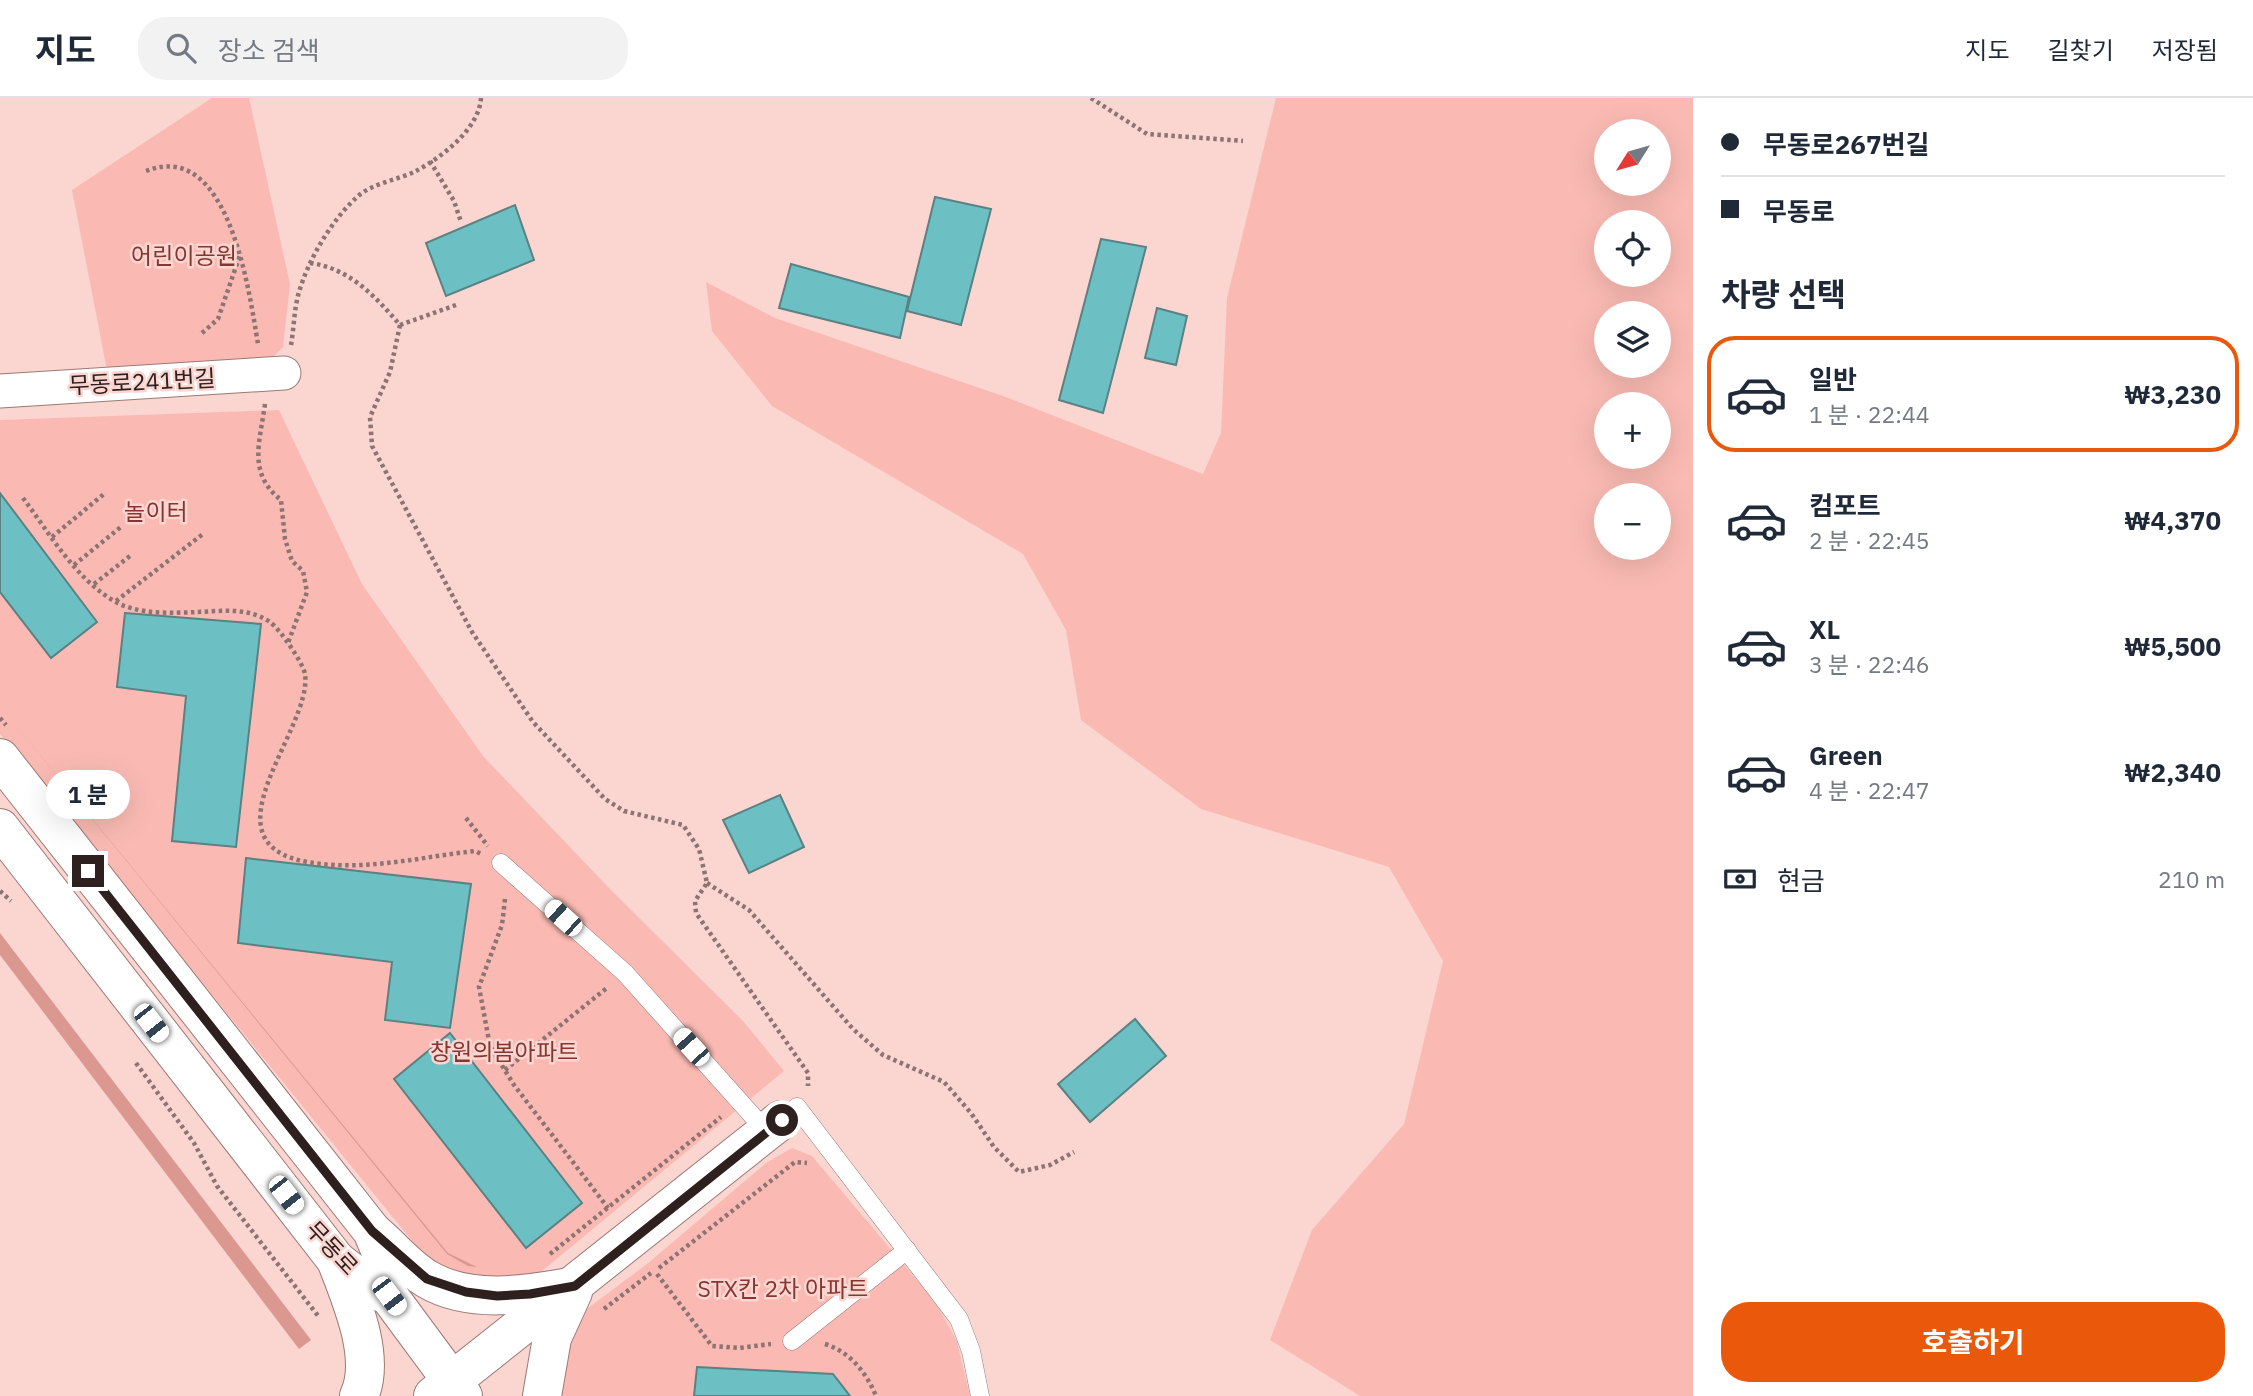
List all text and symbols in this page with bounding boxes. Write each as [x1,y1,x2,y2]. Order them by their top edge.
search box [138,17,628,80]
text: 지도 [35,28,96,71]
icon: search [162,29,200,67]
text: 장소 검색 [218,33,320,67]
text: 지도 [1965,34,2010,66]
text: 길찾기 [2048,34,2114,66]
text: 저장됨 [2152,34,2218,66]
north arrow [1594,119,1671,196]
map controls [1594,119,1671,560]
text: 무동로267번길 [1763,127,1929,161]
text: 무동로 [1763,194,1835,228]
button: locate [1594,210,1671,287]
park label: 어린이공원 [131,240,237,270]
text: 차량 선택 [1721,273,1846,315]
button: layers [1594,301,1671,378]
street label: 무동로241번길 [68,362,216,400]
text: 일반 [1809,362,1857,396]
icon: car [1725,363,1788,426]
text: ₩3,230 [2124,377,2221,411]
button: + [1594,392,1671,469]
text: 1 분 · 22:44 [1809,399,1930,429]
button: − [1594,483,1671,560]
text: 컴포트 [1809,488,1881,522]
icon: car [1725,489,1788,552]
park label: 놀이터 [124,496,188,526]
text: ₩4,370 [2124,503,2221,537]
text: 2 분 · 22:45 [1809,525,1930,555]
text: XL [1809,612,1840,646]
icon: car [1725,615,1788,678]
text: ₩5,500 [2124,629,2221,663]
text: 3 분 · 22:46 [1809,649,1930,679]
text: Green [1809,738,1883,772]
icon: car [1725,741,1788,804]
text: ₩2,340 [2124,755,2221,789]
callout: 1 분 [46,770,130,818]
text: 4 분 · 22:47 [1809,775,1930,805]
text: 1 분 [68,779,108,809]
route end [72,855,104,887]
icon: cash [1721,860,1759,898]
text: 현금 [1777,863,1825,897]
text: 210 m [2158,864,2225,894]
car [541,896,586,940]
car [130,1000,173,1046]
car [670,1024,713,1070]
park label: 창원의봄아파트 [430,1036,578,1066]
route start [766,1104,798,1136]
car [265,1172,308,1218]
street label: 무동로 [300,1214,365,1281]
car [368,1273,411,1319]
park label: STX칸 2차 아파트 [698,1273,868,1303]
button: 호출하기 [1721,1302,2225,1382]

